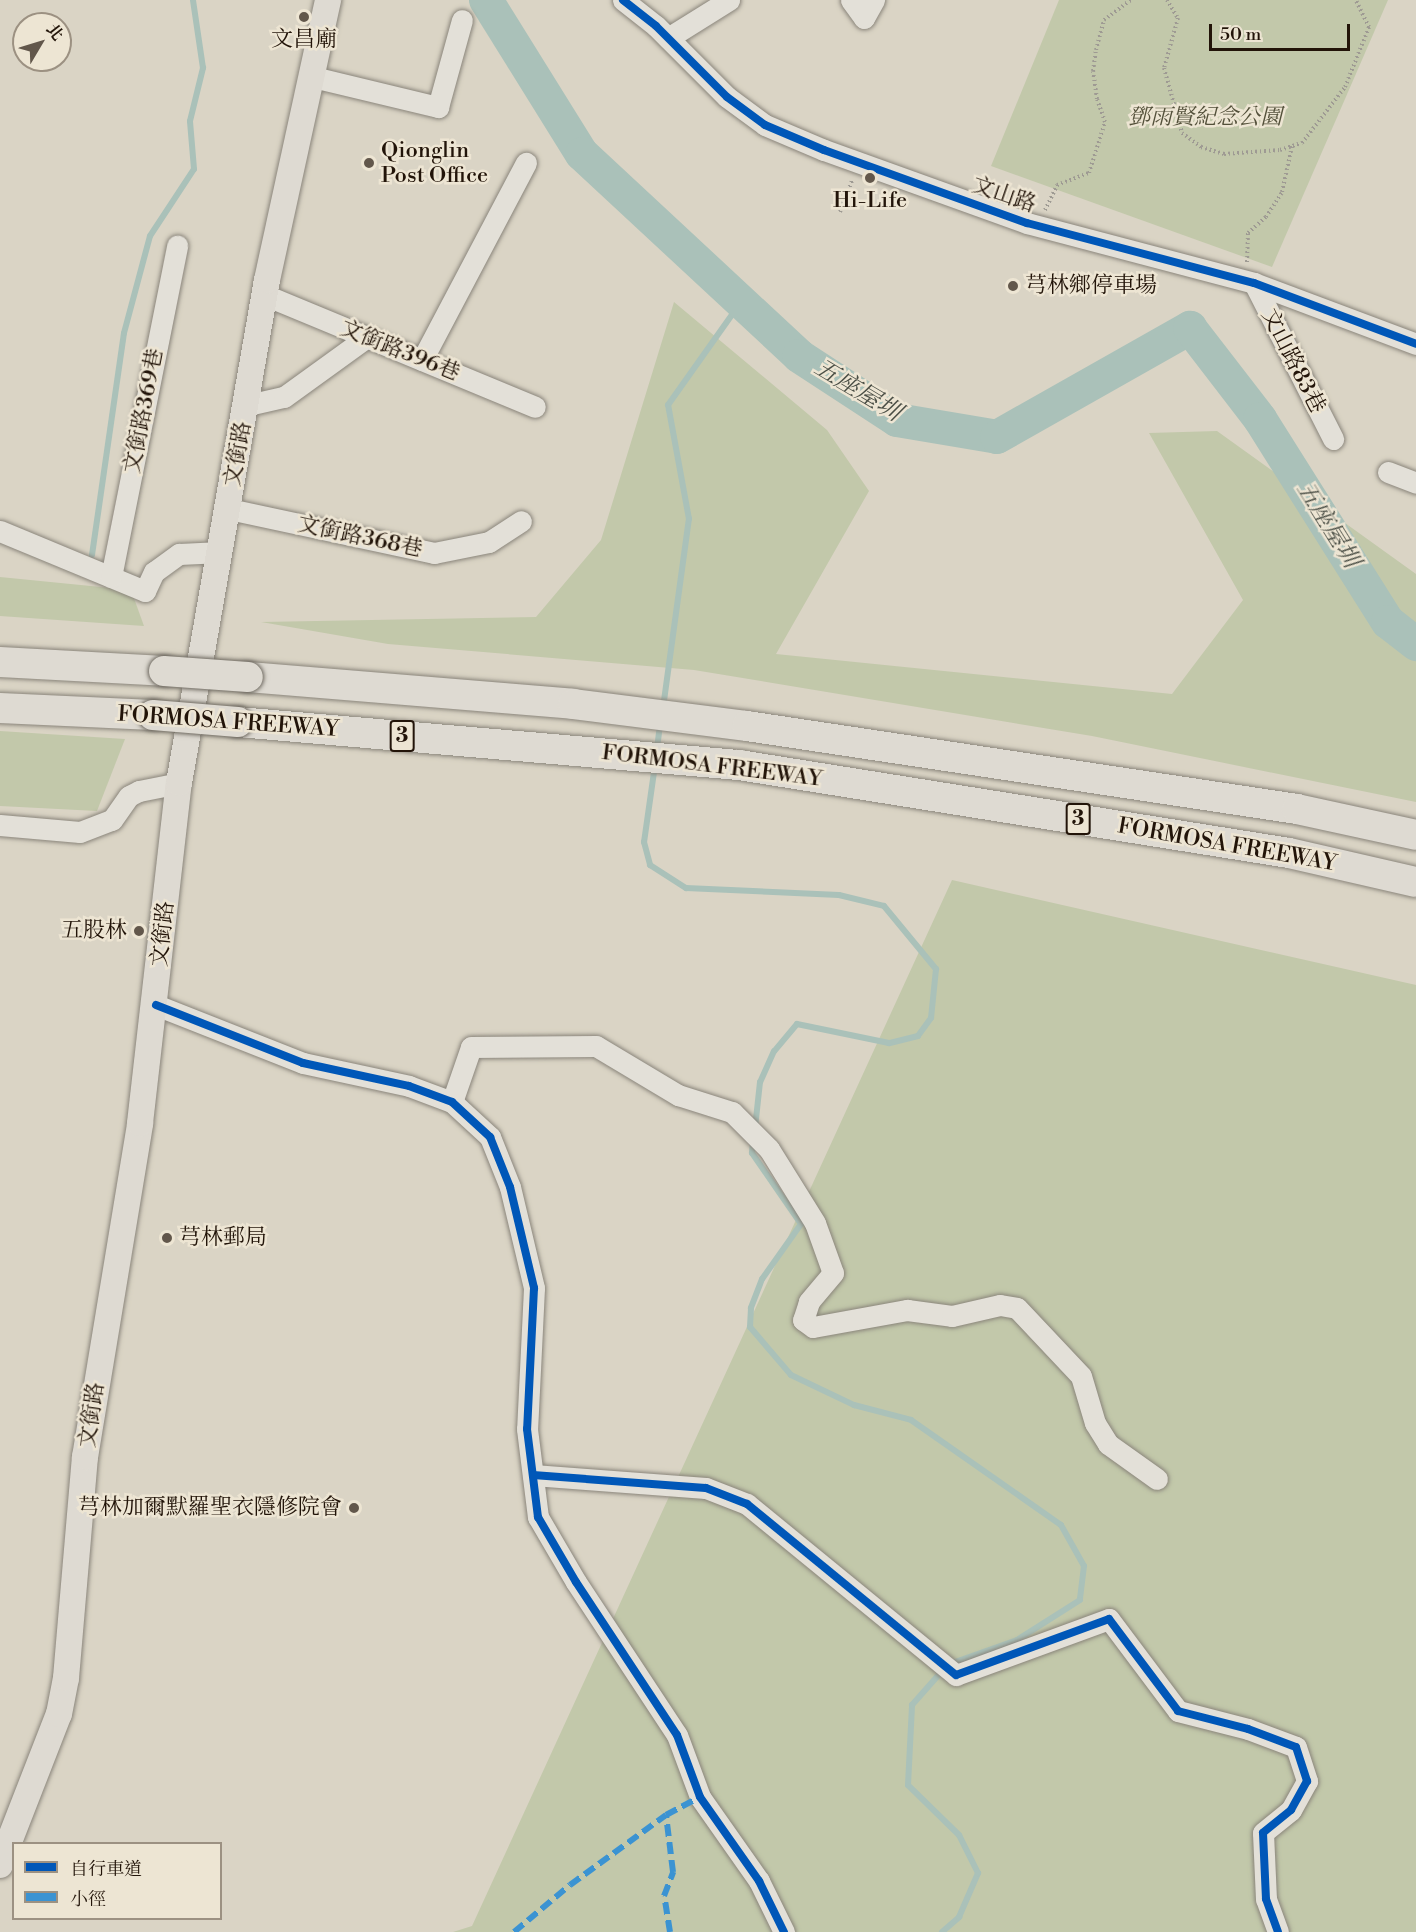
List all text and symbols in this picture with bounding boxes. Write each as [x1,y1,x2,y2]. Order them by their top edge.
marker: 文昌廟 [297,10,311,24]
north arrow [12,12,72,72]
scale bar [1212,12,1353,50]
text: 北 [42,20,67,45]
text: 50 m [1220,23,1261,46]
place label: 文昌廟 [271,27,337,53]
park label: 鄧雨賢紀念公園 [1128,105,1282,131]
place label: Qionglin Post Office [381,137,488,188]
marker: Qionglin Post Office [362,156,376,170]
marker: Hi-Life [863,171,877,185]
street label: 文山路 [969,172,1039,218]
place label: Hi-Life [833,188,907,214]
place label: 芎林鄉停車場 [1025,273,1157,299]
marker: 芎林鄉停車場 [1006,279,1020,293]
street label: 文山路83巷 [1255,304,1331,418]
street label: 文銜路396巷 [336,315,464,387]
street label: 文銜路369巷 [119,346,169,476]
water label: 五座屋圳 [808,354,906,428]
street label: 文銜路 [219,419,257,489]
water label: 五座屋圳 [1289,477,1365,573]
street label: 文銜路368巷 [295,511,425,563]
street label: FORMOSA FREEWAY [116,701,340,743]
road number: 3 [388,718,416,754]
street label: FORMOSA FREEWAY [600,739,824,793]
road number: 3 [1064,801,1092,837]
street label: FORMOSA FREEWAY [1116,813,1338,877]
street label: 文銜路 [146,900,180,968]
place label: 五股林 [61,918,127,944]
marker: 五股林 [132,924,146,938]
place label: 芎林郵局 [179,1225,267,1251]
marker: 芎林郵局 [160,1231,174,1245]
street label: 文銜路 [74,1380,110,1450]
place label: 芎林加爾默羅聖衣隱修院會 [78,1495,342,1521]
marker: 芎林加爾默羅聖衣隱修院會 [347,1501,361,1515]
legend [12,1842,222,1920]
text: 自行車道 [70,1858,142,1881]
text: 小徑 [70,1888,106,1911]

